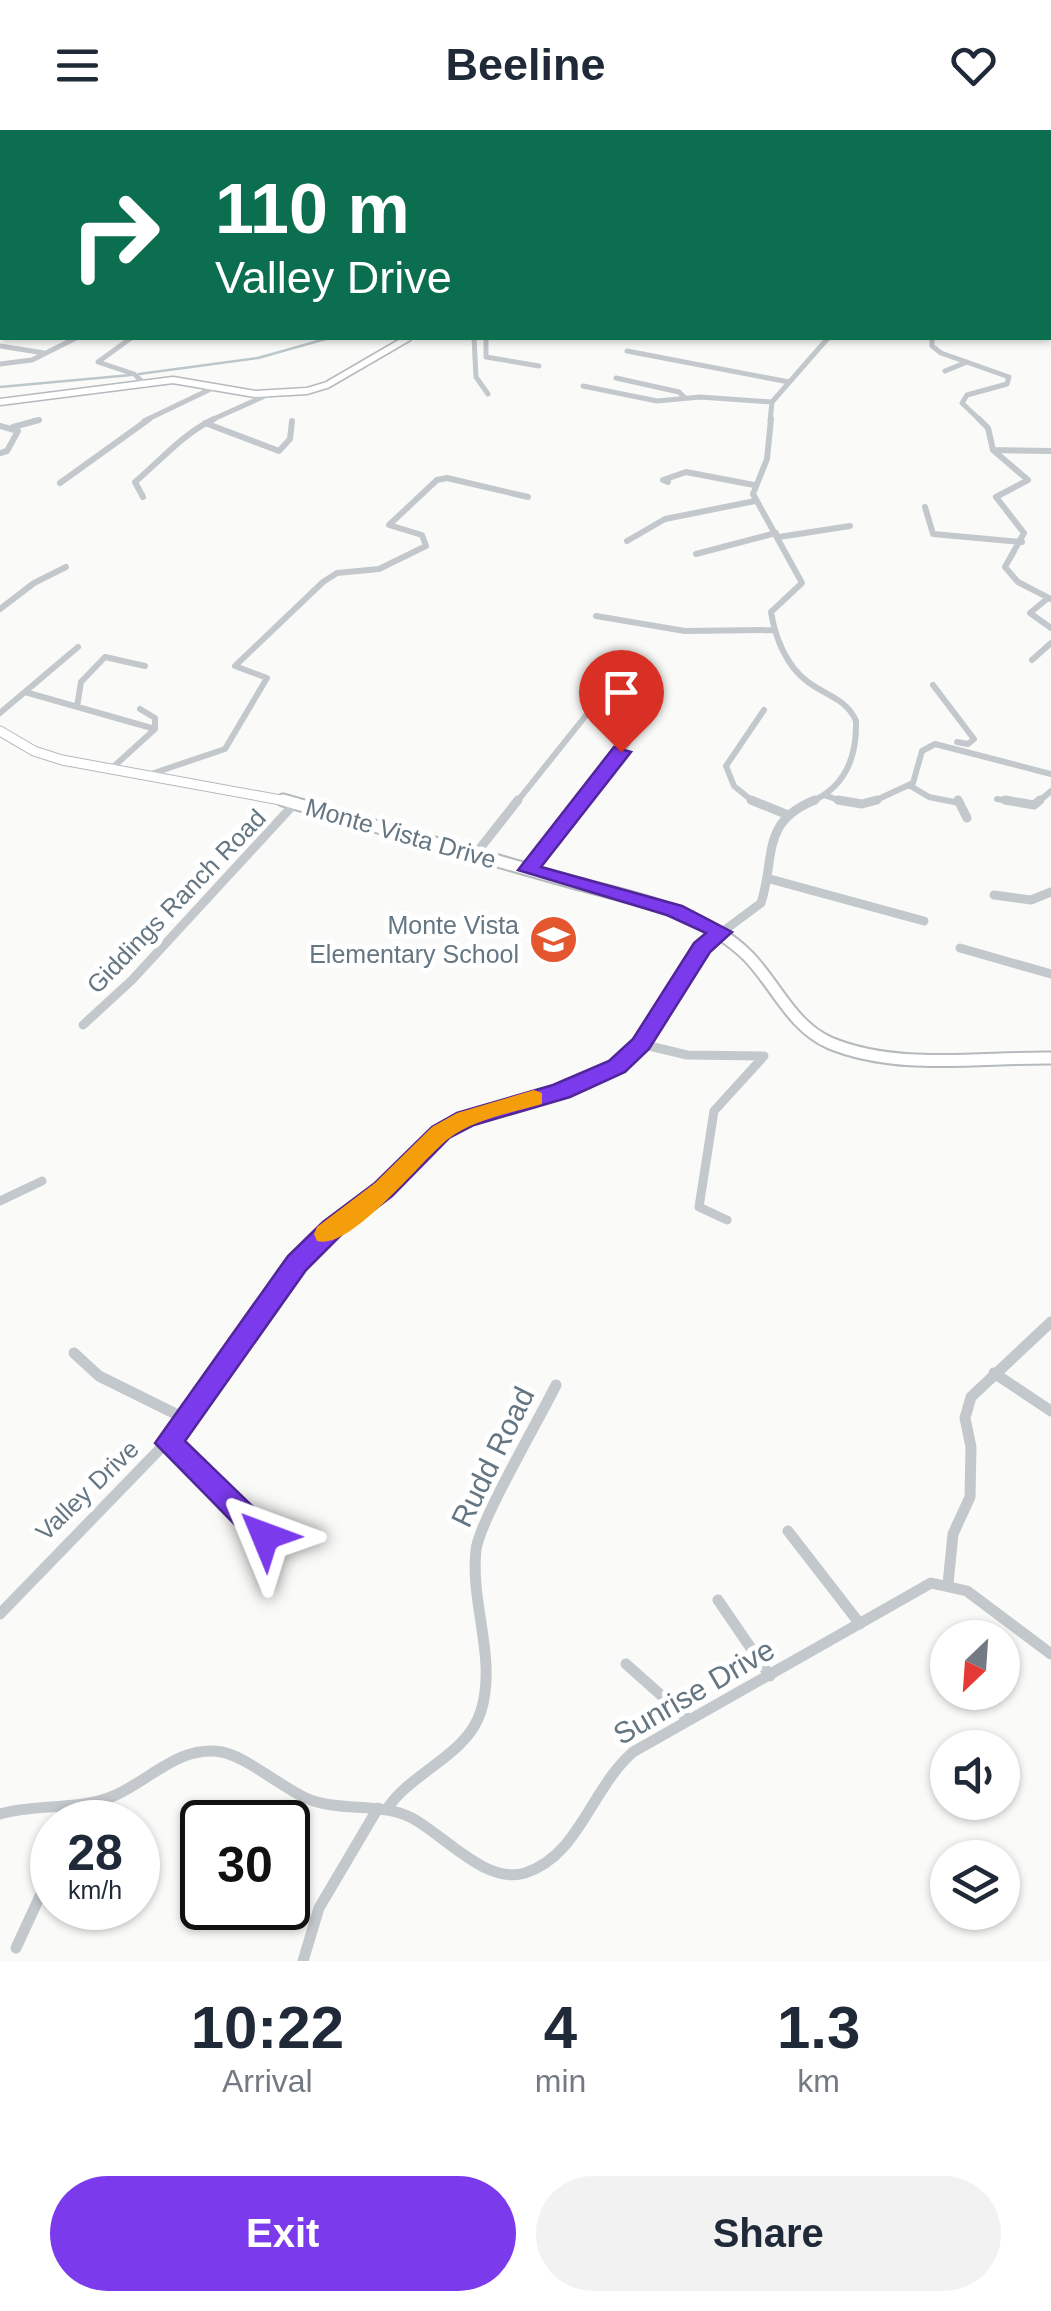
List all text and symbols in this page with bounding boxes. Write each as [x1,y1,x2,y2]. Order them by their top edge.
icon: menu [50,38,105,93]
icon: heart [946,38,1001,93]
text: Beeline [445,39,606,90]
icon: right [50,170,180,300]
text: 110 m [215,170,410,248]
text: Valley Drive [215,252,452,303]
pin [579,650,664,753]
icon: arrive [594,665,649,720]
street label: Monte Vista Drive [303,792,499,874]
street label: Giddings Ranch Road [81,803,271,999]
place label: Monte Vista Elementary School [309,911,519,968]
school or university icon: Monte Vista Elementary School [528,913,580,965]
street label: Rudd Road [444,1381,541,1532]
street label: Valley Drive [30,1434,144,1546]
position arrow [213,1484,317,1588]
north arrow [930,1620,1020,1710]
map controls [930,1620,1020,1930]
street label: Sunrise Drive [608,1632,780,1751]
button: sound [930,1730,1020,1820]
speed limit sign: 30 [180,1800,310,1930]
text: 28 [67,1825,123,1881]
button: layers [930,1840,1020,1930]
text: km/h [68,1876,122,1904]
text: 10:22 [191,1994,344,2061]
text: 4 [544,1994,577,2061]
text: 1.3 [777,1994,860,2061]
text: Arrival [222,2063,313,2099]
text: min [535,2063,586,2099]
text: km [797,2063,840,2099]
button: Exit [50,2176,516,2291]
button: Share [536,2176,1001,2291]

